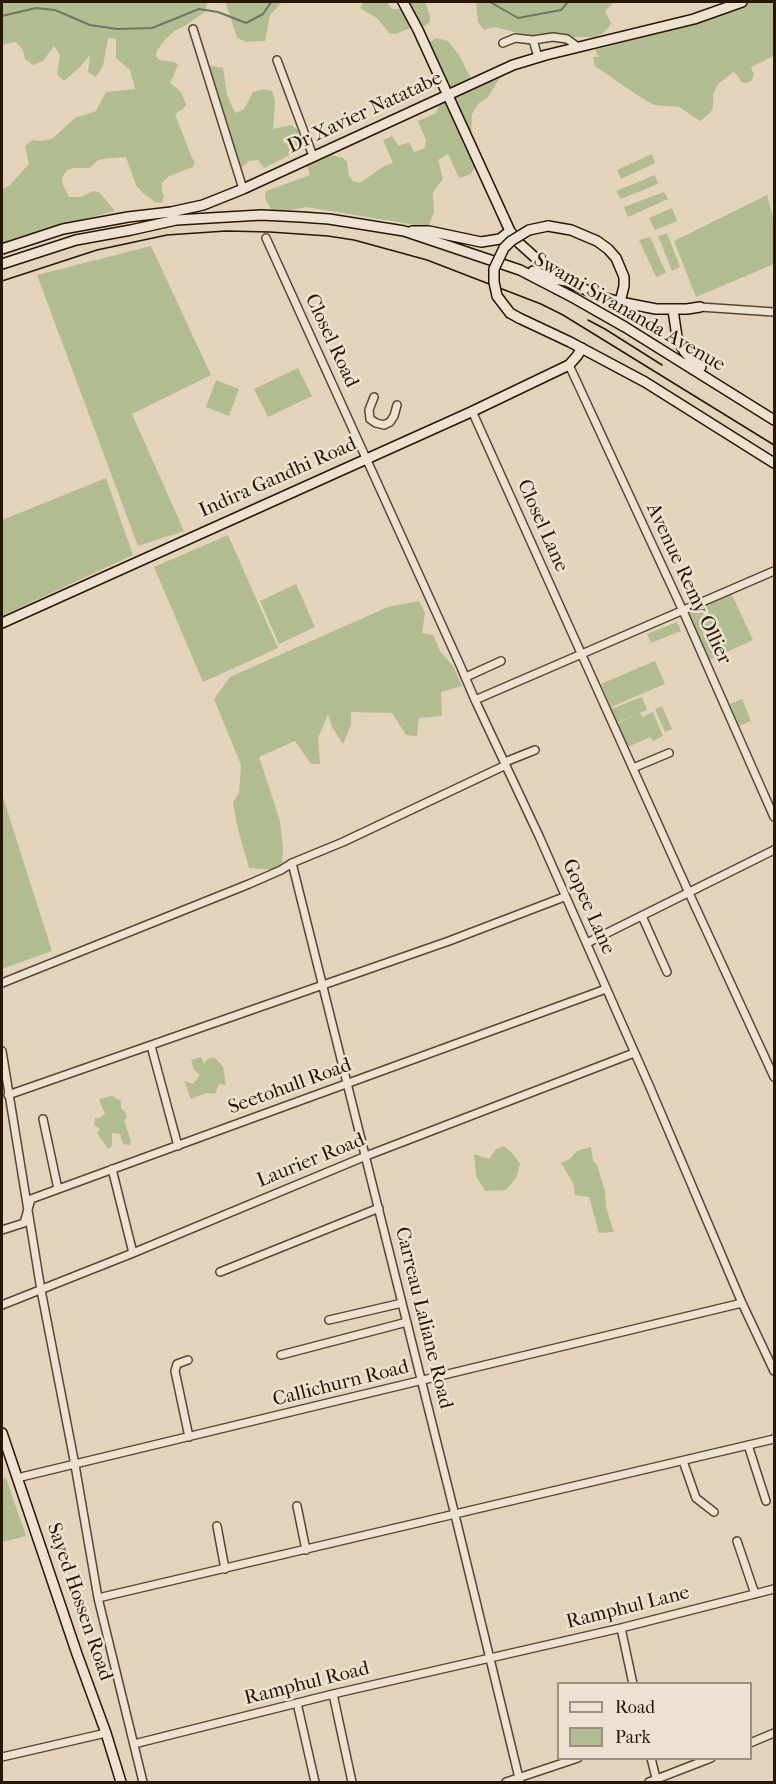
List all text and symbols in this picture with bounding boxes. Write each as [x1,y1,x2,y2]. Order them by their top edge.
street label: Dr Xavier Natatabe [284,67,446,159]
street label: Swami Sivananda Avenue [529,248,729,378]
street label: Closel Road [299,290,363,392]
street label: Indira Gandhi Road [195,432,361,524]
street label: Closel Lane [511,476,573,576]
street label: Avenue Remy Ollier [640,500,736,668]
street label: Gopee Lane [556,856,620,958]
street label: Seetohull Road [225,1054,355,1120]
street label: Laurier Road [254,1129,368,1193]
street label: Carreau Laliane Road [389,1225,457,1411]
street label: Callichurn Road [270,1355,412,1413]
street label: Sayed Hossen Road [41,1520,117,1684]
street label: Ramphul Lane [564,1581,692,1635]
street label: Ramphul Road [242,1657,372,1711]
legend [557,1682,752,1760]
text: Road [615,1697,655,1718]
text: Park [615,1727,651,1748]

